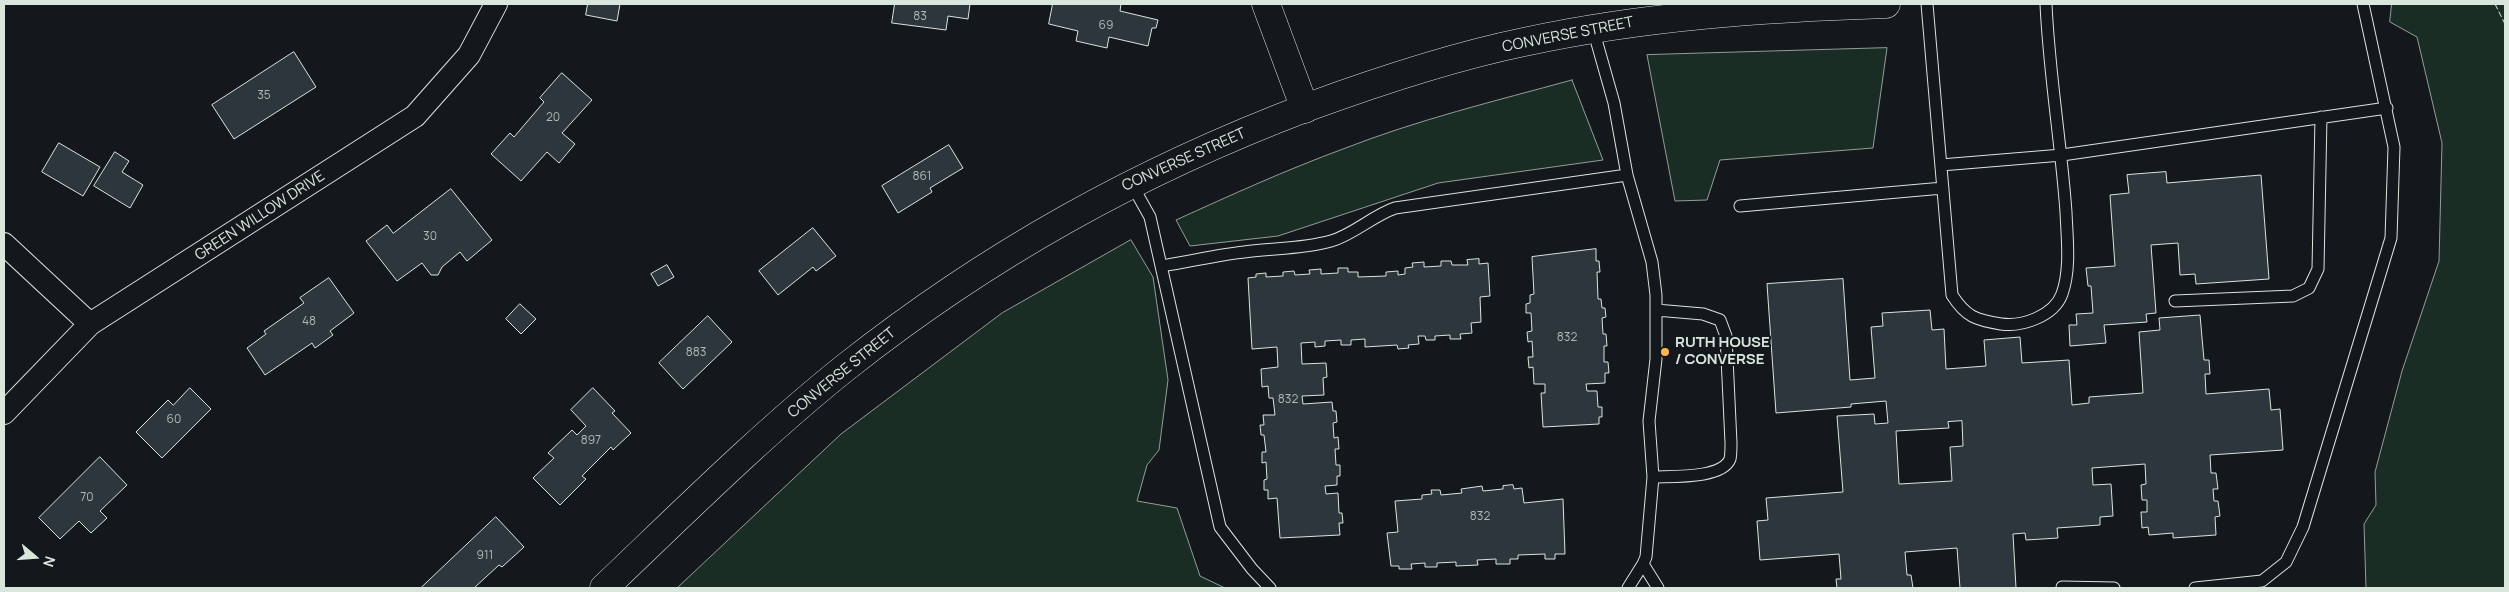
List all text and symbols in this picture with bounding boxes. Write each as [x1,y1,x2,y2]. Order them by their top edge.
house number: 83 [913,10,927,24]
street label: CONVERSE STREET [1501,13,1635,57]
house number: 69 [1099,19,1113,33]
house number: 35 [257,89,271,103]
house number: 20 [546,111,560,125]
street label: CONVERSE STREET [1119,125,1249,195]
street label: GREEN WILLOW DRIVE [192,167,328,265]
house number: 861 [913,170,931,184]
house number: 30 [423,230,437,244]
house number: 48 [302,315,316,329]
street label: CONVERSE STREET [784,324,900,422]
house number: 832 [1557,331,1577,345]
place label: RUTH HOUSE / CONVERSE [1675,334,1770,369]
house number: 883 [686,346,706,360]
marker: RUTH HOUSE / CONVERSE [1659,346,1671,358]
house number: 832 [1278,393,1298,407]
house number: 60 [167,413,181,427]
house number: 897 [581,434,601,448]
house number: 70 [80,491,94,505]
house number: 832 [1470,510,1490,524]
north arrow [10,532,60,582]
house number: 911 [477,549,493,563]
text: N [39,554,60,570]

